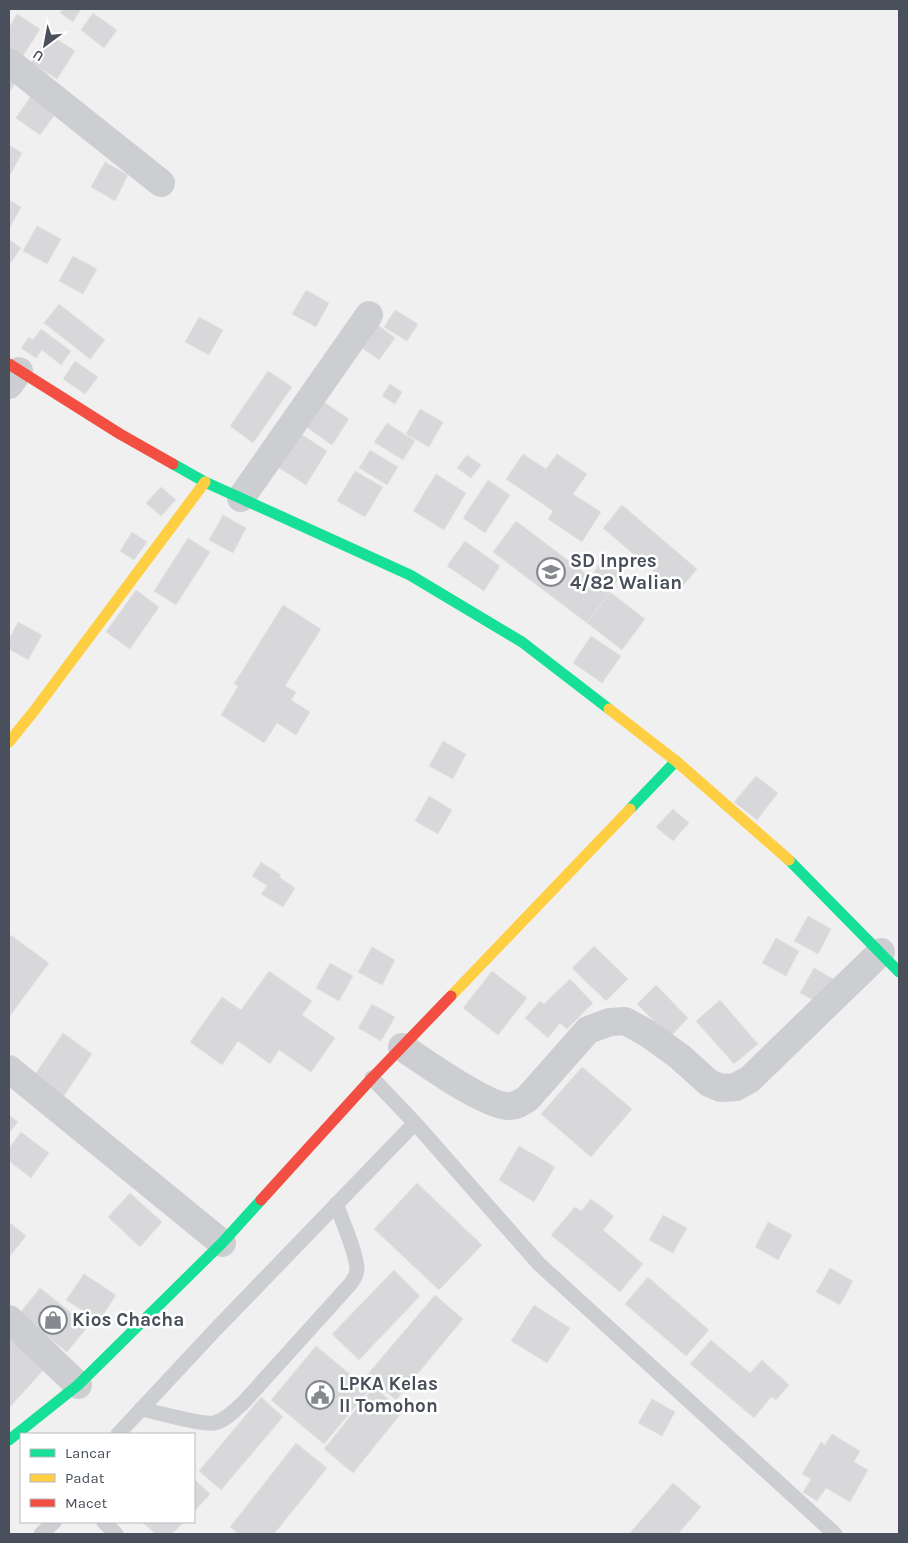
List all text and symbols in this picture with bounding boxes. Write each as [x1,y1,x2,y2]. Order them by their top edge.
north arrow [20,20,70,70]
text: U [30,46,47,65]
place label: SD Inpres 4/82 Walian [570,550,682,594]
school or university icon: SD Inpres 4/82 Walian [536,557,566,587]
shop icon: Kios Chacha [38,1305,68,1335]
place label: Kios Chacha [72,1309,184,1331]
place label: LPKA Kelas II Tomohon [339,1373,438,1417]
public building icon: LPKA Kelas II Tomohon [305,1380,335,1410]
legend [20,1433,195,1523]
text: Lancar [65,1444,111,1462]
text: Padat [65,1469,105,1487]
text: Macet [65,1494,107,1512]

